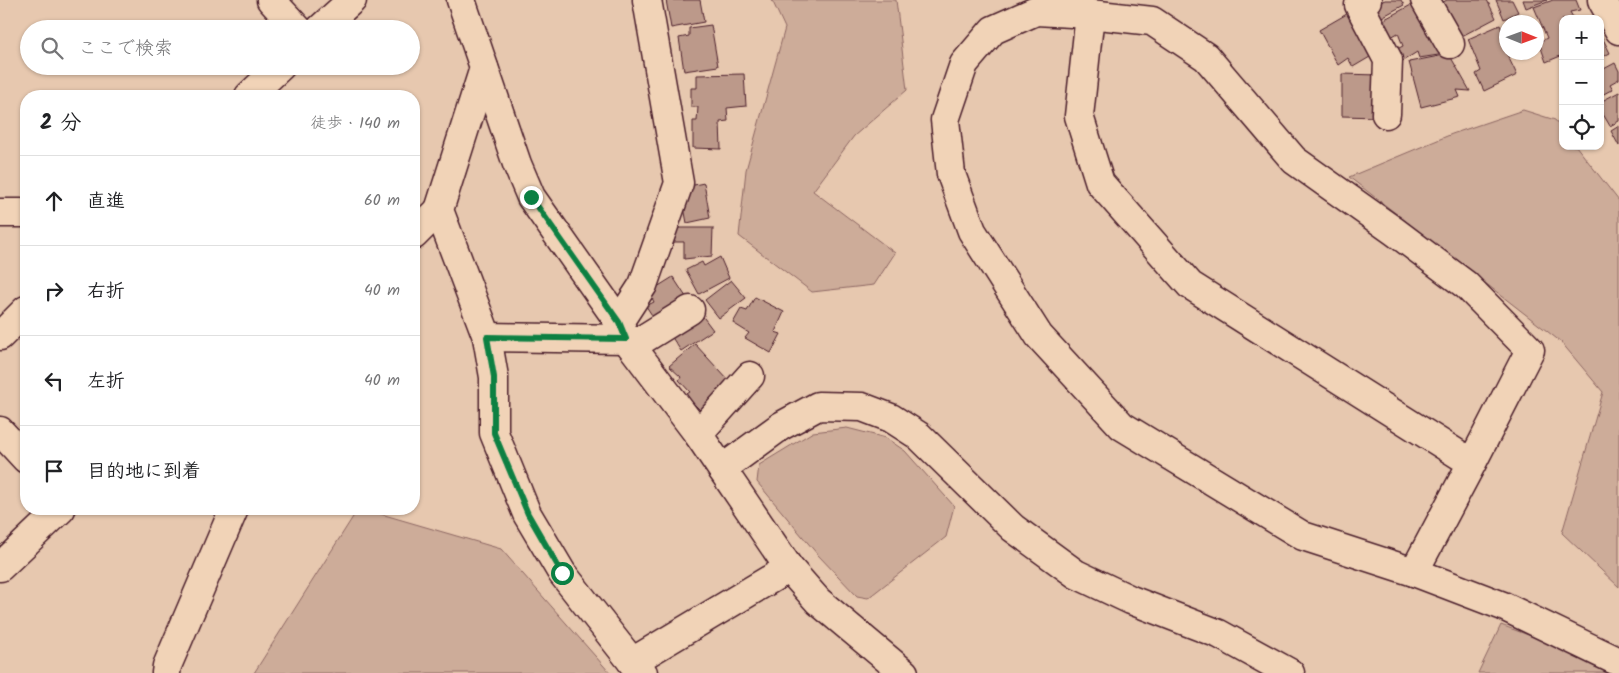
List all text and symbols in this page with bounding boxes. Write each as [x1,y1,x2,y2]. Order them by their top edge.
north arrow [1499,15,1544,60]
map controls [1559,15,1604,150]
button: + [1559,15,1604,60]
search box [20,20,420,75]
icon: search [38,34,66,62]
text: ここで検索 [78,34,173,64]
button: − [1559,60,1604,105]
button: locate [1559,105,1604,150]
text: 2 分 [40,107,81,140]
text: 徒歩 · 140 m [310,111,400,136]
route end [520,186,543,209]
icon: ahead [40,187,68,215]
text: 直進 [87,187,125,217]
text: 60 m [364,188,400,213]
icon: right [40,277,68,305]
text: 右折 [87,277,125,307]
text: 40 m [364,278,400,303]
icon: left [40,367,68,395]
text: 左折 [87,367,125,397]
text: 40 m [364,368,400,393]
icon: arrive [40,457,68,485]
text: 目的地に到着 [87,457,201,487]
route start [551,562,574,585]

